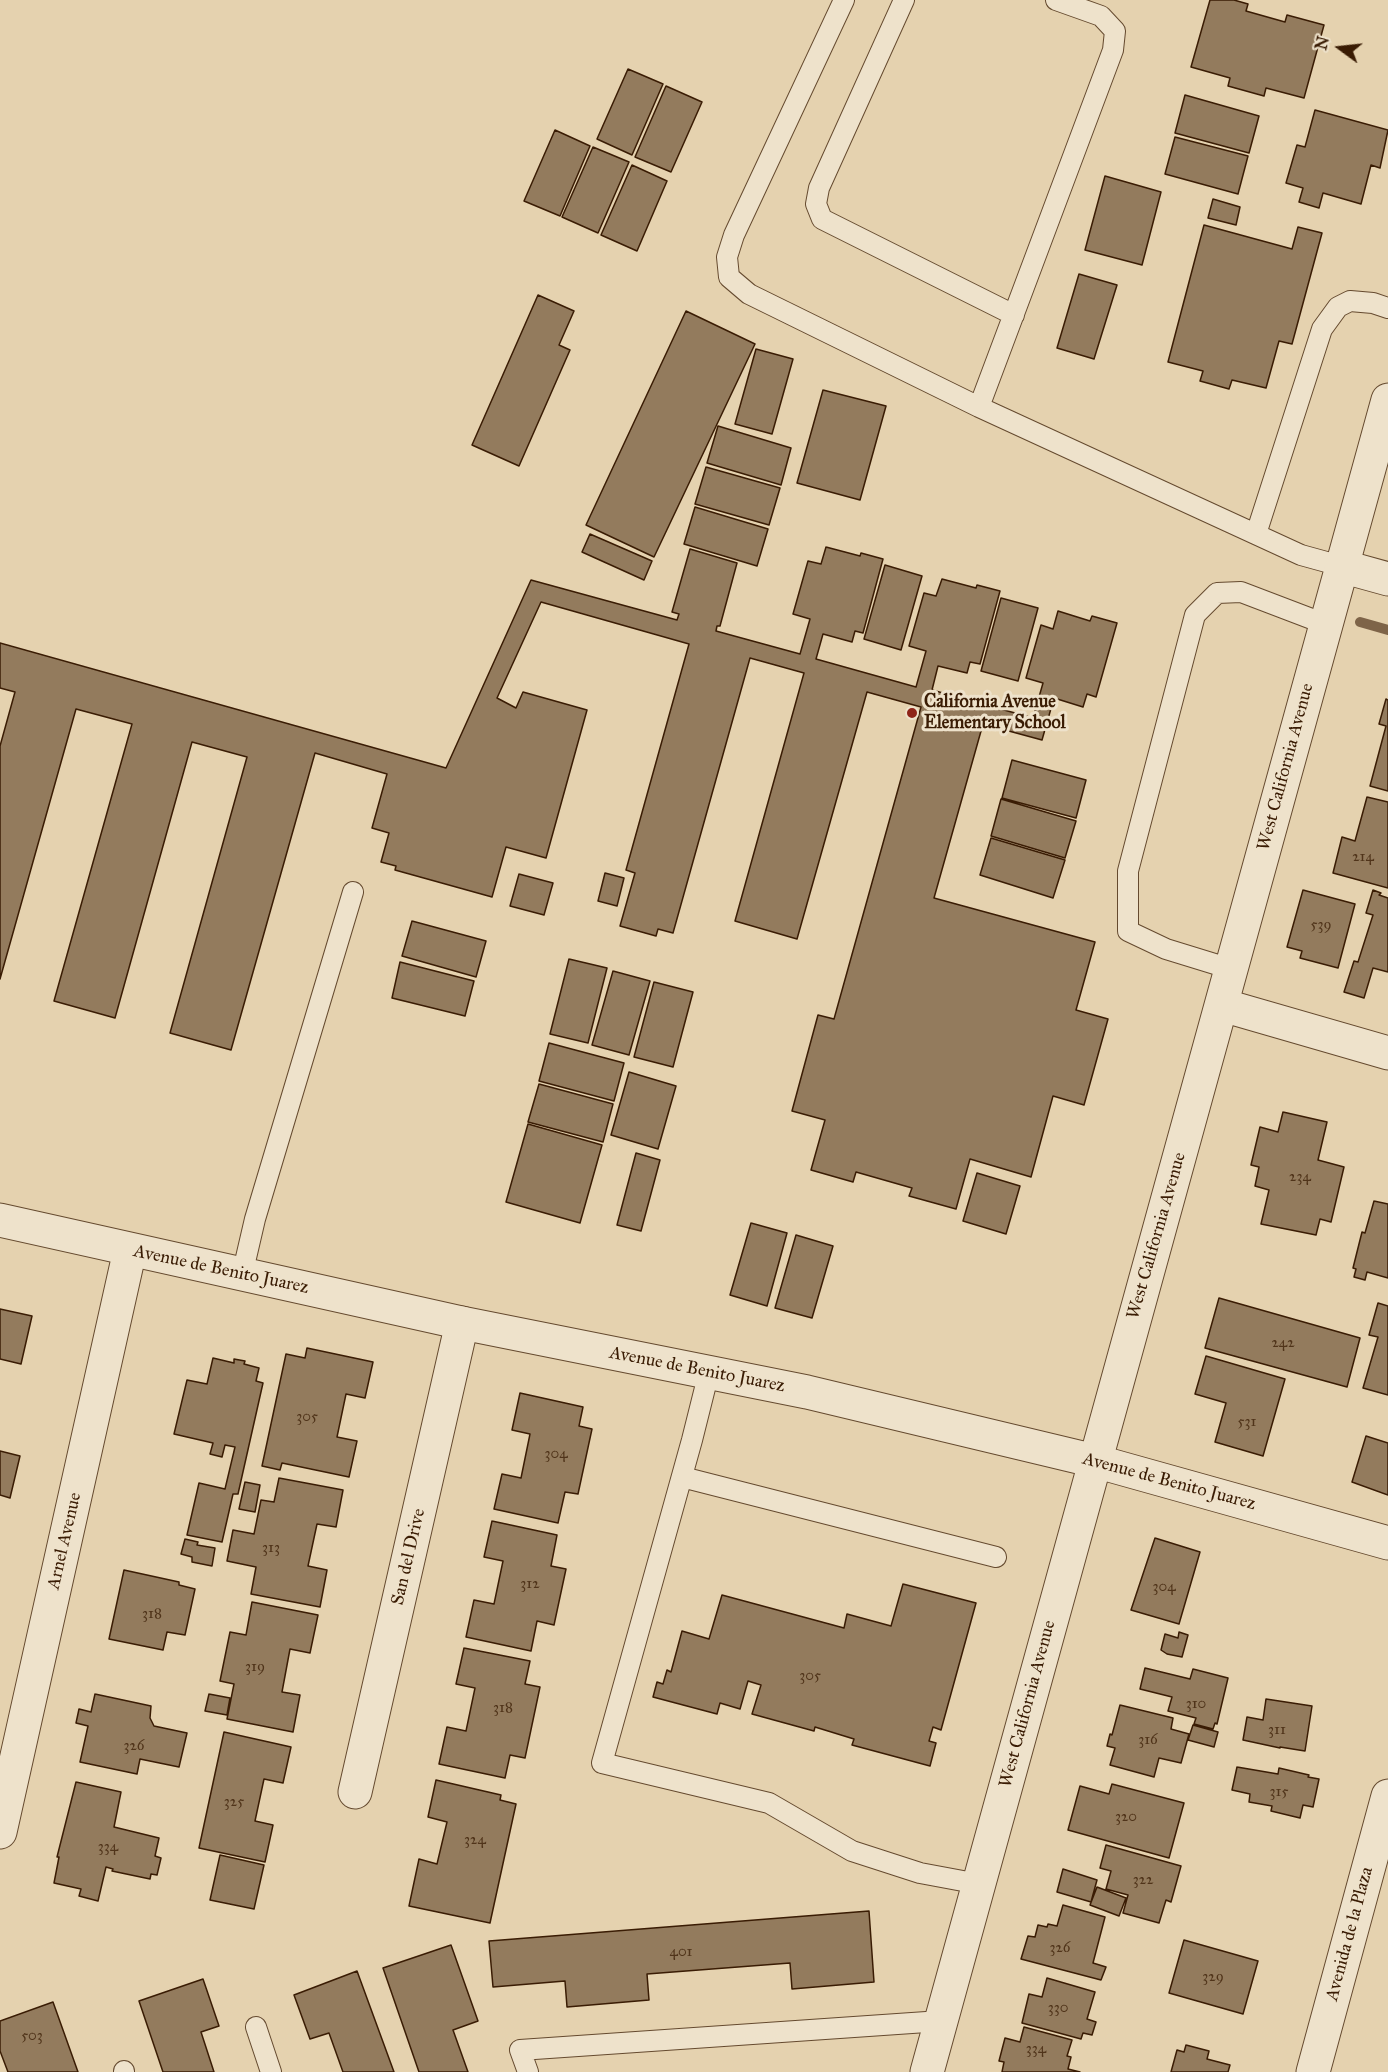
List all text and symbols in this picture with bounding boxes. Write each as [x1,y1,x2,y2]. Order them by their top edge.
north arrow [1310,18,1370,78]
text: N [1311,34,1333,52]
street label: West California Avenue [1253,681,1319,853]
place label: California Avenue Elementary School [924,692,1066,734]
marker: California Avenue Elementary School [905,706,919,720]
house number: 214 [1352,848,1374,866]
house number: 539 [1310,916,1332,934]
street label: West California Avenue [1123,1150,1191,1322]
house number: 234 [1289,1168,1311,1186]
street label: Avenue de Benito Juarez [132,1241,310,1299]
house number: 242 [1271,1334,1295,1352]
street label: Avenue de Benito Juarez [607,1342,787,1398]
house number: 305 [296,1408,318,1426]
house number: 531 [1238,1413,1256,1431]
house number: 304 [544,1445,568,1463]
street label: Avenue de Benito Juarez [1080,1448,1258,1516]
street label: Arnel Avenue [43,1490,87,1592]
street label: San del Drive [387,1507,431,1607]
house number: 313 [262,1539,280,1557]
house number: 312 [520,1575,540,1593]
house number: 304 [1152,1578,1176,1596]
house number: 318 [142,1605,162,1623]
street label: West California Avenue [995,1618,1061,1790]
house number: 319 [245,1658,265,1676]
house number: 305 [799,1667,821,1685]
house number: 310 [1186,1695,1206,1713]
house number: 318 [493,1699,513,1717]
house number: 311 [1268,1721,1286,1739]
house number: 316 [1138,1731,1158,1749]
house number: 326 [123,1737,145,1755]
house number: 315 [1270,1783,1288,1801]
house number: 325 [224,1793,244,1811]
house number: 320 [1115,1808,1137,1826]
house number: 324 [464,1831,486,1849]
house number: 334 [98,1838,118,1856]
street label: Avenida de la Plaza [1322,1865,1378,2003]
house number: 322 [1133,1871,1153,1889]
house number: 326 [1049,1939,1071,1957]
house number: 401 [670,1943,692,1961]
house number: 329 [1202,1968,1224,1986]
house number: 330 [1048,1999,1068,2017]
house number: 503 [21,2027,43,2045]
house number: 334 [1026,2040,1046,2058]

